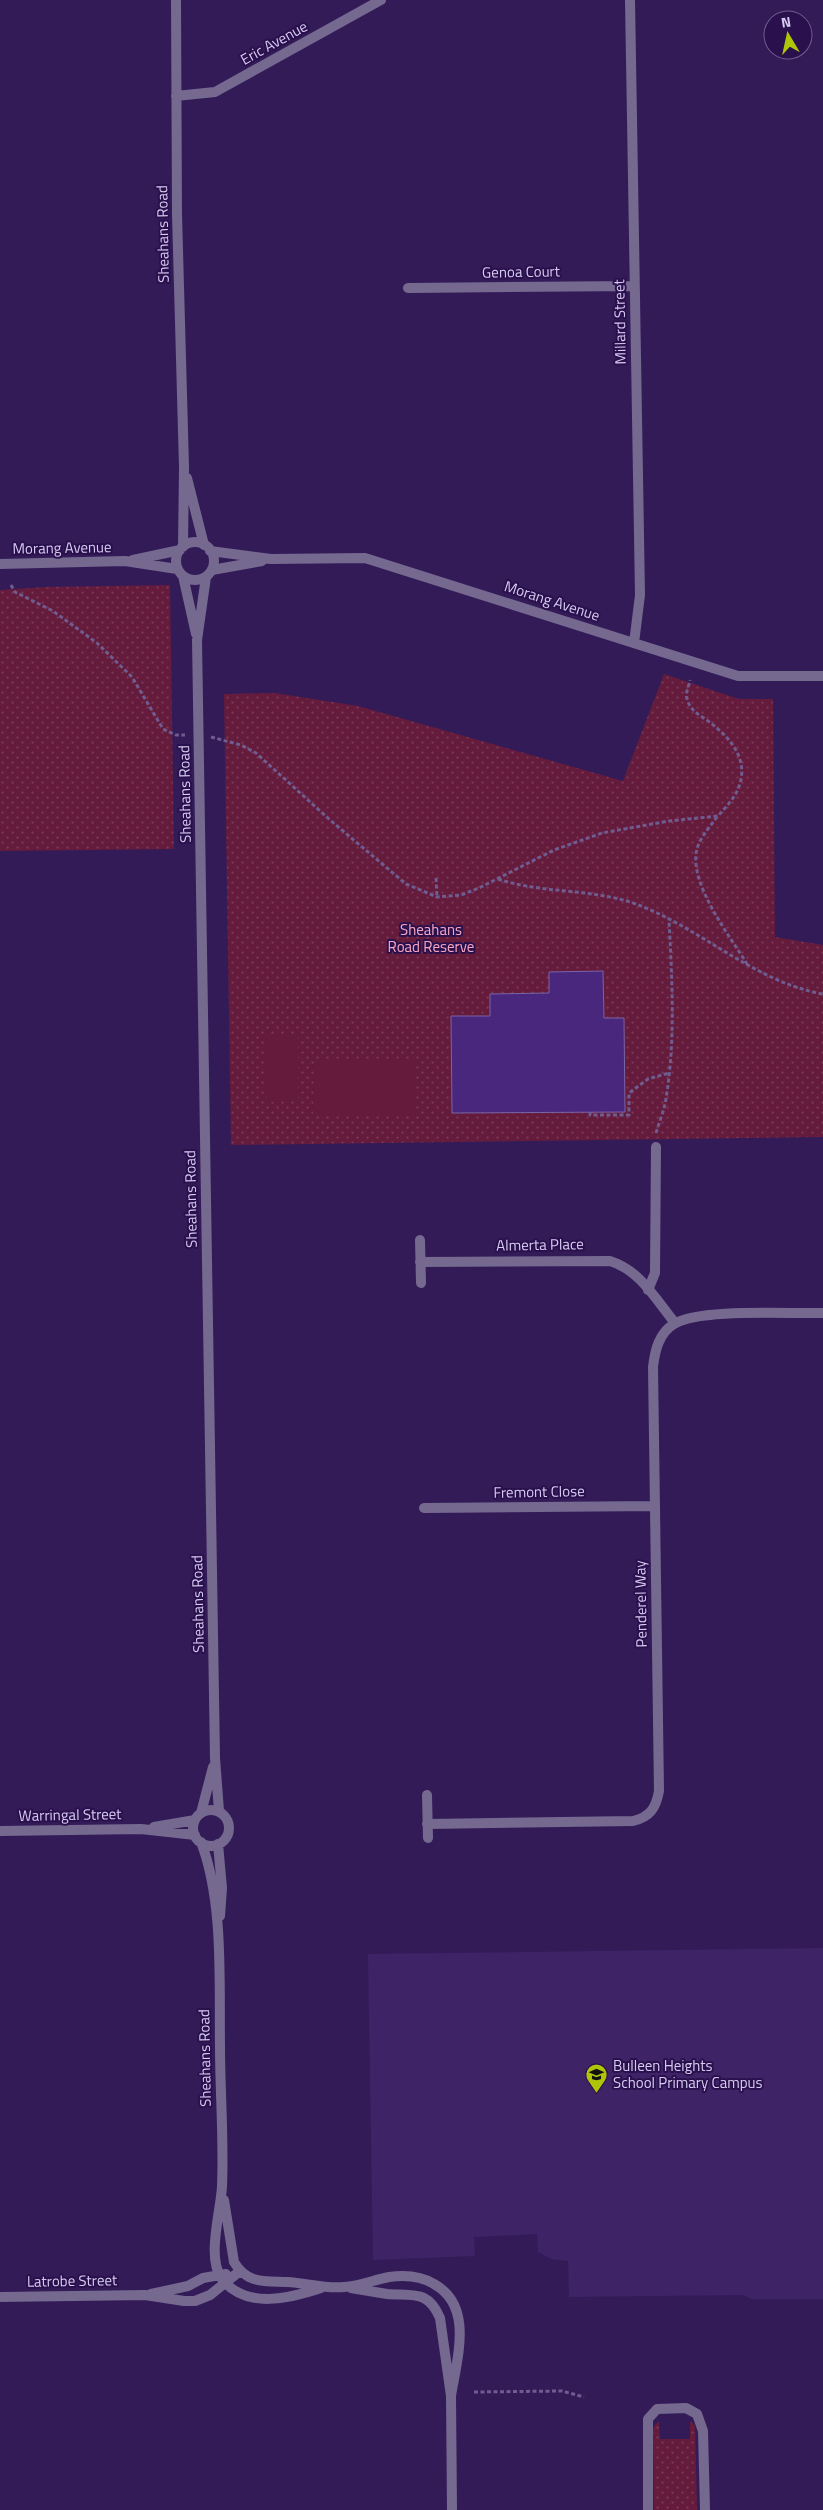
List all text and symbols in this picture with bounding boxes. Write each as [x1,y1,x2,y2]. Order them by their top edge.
north arrow [763,10,813,60]
text: N [779,11,792,33]
street label: Eric Avenue [236,15,311,70]
street label: Sheahans Road [150,185,175,283]
street label: Genoa Court [482,259,561,284]
street label: Millard Street [607,278,632,365]
street label: Morang Avenue [12,535,112,560]
street label: Morang Avenue [501,574,603,627]
street label: Sheahans Road [172,745,197,843]
park label: Sheahans Road Reserve [388,918,474,958]
street label: Sheahans Road [178,1150,203,1248]
street label: Almerta Place [496,1232,584,1257]
street label: Fremont Close [493,1479,585,1504]
street label: Sheahans Road [185,1555,210,1653]
street label: Penderel Way [628,1560,653,1648]
street label: Warringal Street [18,1802,122,1827]
street label: Sheahans Road [192,2009,217,2107]
place label: Bulleen Heights School Primary Campus [613,2054,763,2094]
school or university icon: Bulleen Heights School Primary Campus [585,2063,609,2094]
street label: Latrobe Street [27,2268,118,2293]

